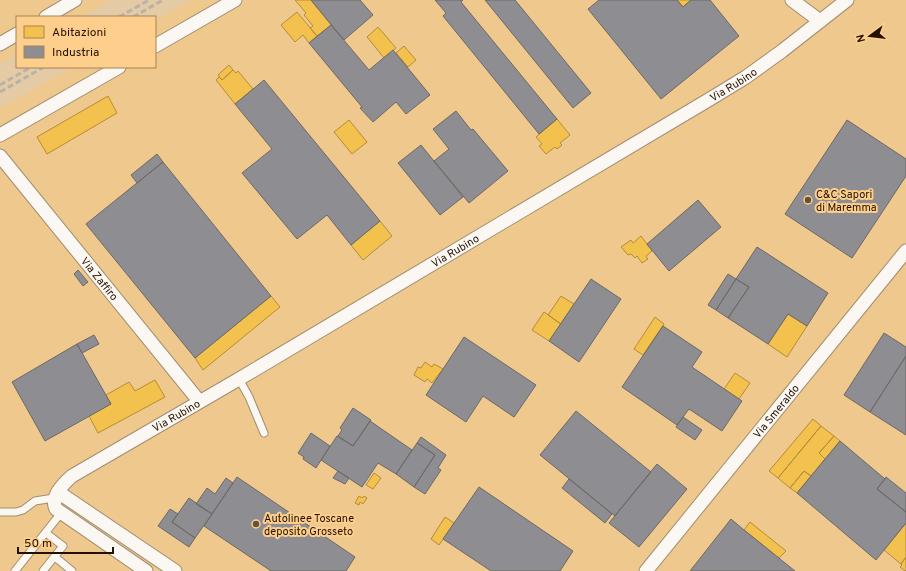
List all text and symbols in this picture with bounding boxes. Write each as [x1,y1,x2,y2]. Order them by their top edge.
legend [16,16,156,68]
north arrow [850,16,890,56]
text: Abitazioni [52,25,106,41]
text: N [854,33,869,44]
text: Industria [52,45,99,61]
street label: Via Rubino [707,65,760,105]
place label: C&C Sapori di Maremma [816,188,877,215]
marker: C&C Sapori di Maremma [803,195,813,205]
street label: Via Rubino [429,232,482,271]
street label: Via Zaffiro [77,255,121,304]
street label: Via Smeraldo [751,382,803,442]
street label: Via Rubino [150,397,203,436]
place label: Autolinee Toscane deposito Grosseto [264,512,354,539]
marker: Autolinee Toscane deposito Grosseto [251,519,261,529]
scale bar [18,529,113,555]
text: 50 m [24,536,52,552]

